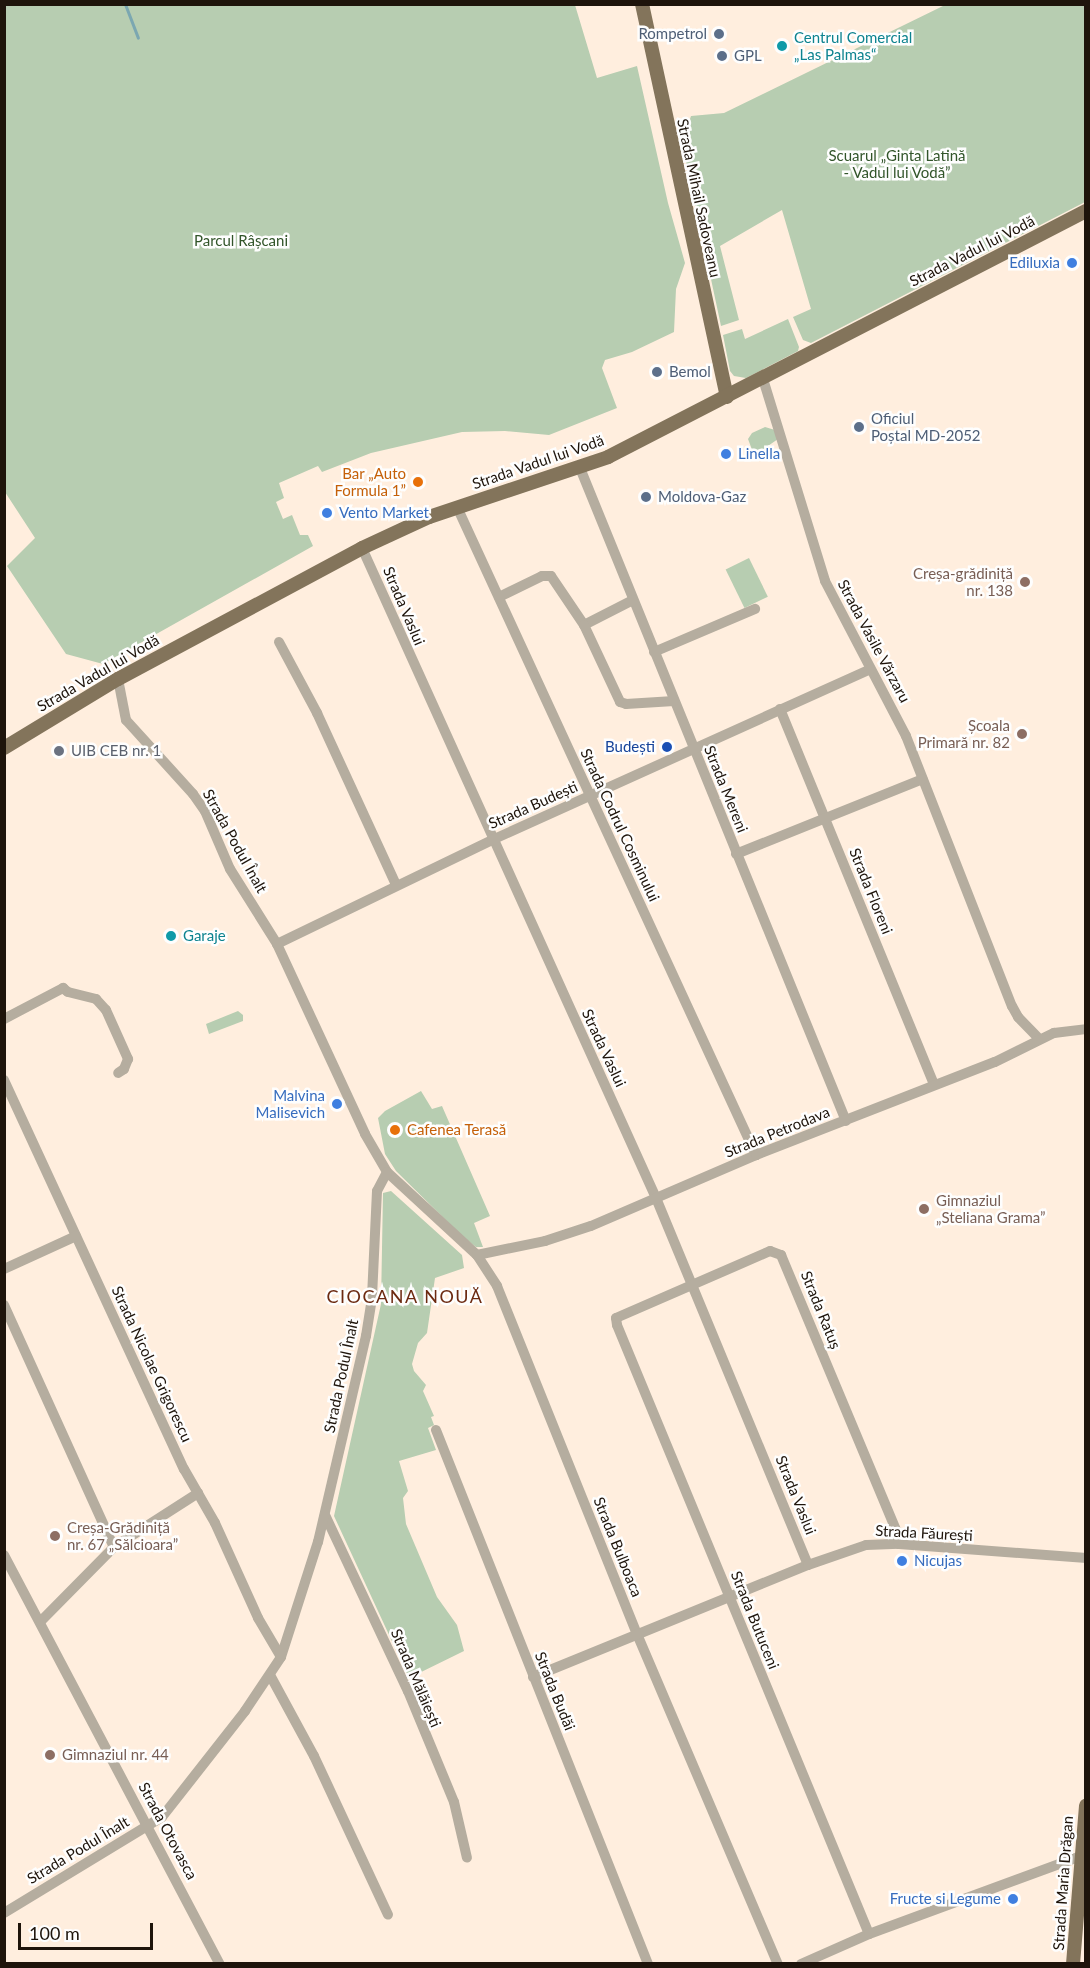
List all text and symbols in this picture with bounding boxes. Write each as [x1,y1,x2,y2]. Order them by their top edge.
place label: Rompetrol [638,25,707,43]
marker: Rompetrol [712,27,726,41]
place label: Centrul Comercial „Las Palmas“ [794,28,912,63]
marker: Centrul Comercial „Las Palmas“ [775,39,789,53]
place label: GPL [734,47,762,65]
marker: GPL [715,49,729,63]
street label: Strada Mihail Sadoveanu [673,117,725,279]
park label: Scuarul „Ginta Latină - Vadul lui Vodă” [828,146,966,181]
street label: Strada Vadul lui Vodă [906,211,1038,291]
park label: Parcul Râșcani [194,232,288,250]
place label: Ediluxia [1009,254,1060,272]
marker: Ediluxia [1065,256,1079,270]
place label: Bemol [669,363,711,381]
marker: Bemol [650,365,664,379]
place label: Oficiul Poștal MD-2052 [871,409,981,444]
marker: Oficiul Poștal MD-2052 [852,420,866,434]
street label: Strada Vadul lui Vodă [469,431,607,493]
place label: Linella [738,445,780,463]
marker: Linella [719,447,733,461]
place label: Bar „Auto Formula 1” [334,464,406,499]
marker: Bar „Auto Formula 1” [411,475,425,489]
place label: Moldova-Gaz [658,488,746,506]
marker: Moldova-Gaz [639,490,653,504]
place label: Vento Market [339,504,429,522]
marker: Vento Market [320,506,334,520]
street label: Strada Vaslui [379,564,429,648]
place label: Creșa-grădiniță nr. 138 [913,564,1013,599]
marker: Creșa-grădiniță nr. 138 [1018,575,1032,589]
street label: Strada Vasile Vărzaru [834,576,914,706]
street label: Strada Vadul lui Vodă [33,630,163,716]
place label: Școala Primară nr. 82 [918,716,1010,751]
marker: Școala Primară nr. 82 [1015,727,1029,741]
place label: Budești [605,738,655,756]
marker: Budești [660,740,674,754]
place label: UIB CEB nr. 1 [71,742,161,760]
street label: Strada Mereni [700,743,752,835]
marker: UIB CEB nr. 1 [52,744,66,758]
street label: Strada Codrul Cosminului [577,746,663,904]
street label: Strada Budești [486,777,580,833]
street label: Strada Podul Înalt [199,786,271,896]
street label: Strada Floreni [846,845,896,937]
place label: Garaje [183,927,226,945]
marker: Garaje [164,929,178,943]
street label: Strada Vaslui [578,1006,630,1090]
place label: Malvina Malisevich [256,1086,325,1121]
marker: Malvina Malisevich [330,1097,344,1111]
street label: Strada Petrodava [722,1103,832,1161]
place label: Cafenea Terasă [407,1121,507,1139]
marker: Cafenea Terasă [388,1123,402,1137]
place label: Gimnaziul „Steliana Grama” [936,1191,1046,1226]
marker: Gimnaziul „Steliana Grama” [917,1202,931,1216]
street label: Strada Ratuș [797,1268,845,1352]
street label: Strada Nicolae Grigorescu [108,1283,196,1445]
district label: CIOCANA NOUĂ [326,1285,484,1307]
street label: Strada Podul Înalt [320,1318,362,1434]
street label: Strada Vaslui [772,1453,820,1537]
street label: Strada Bulboaca [590,1494,646,1600]
place label: Creșa-Grădiniță nr. 67 „Sălcioara” [67,1518,178,1553]
street label: Strada Făurești [875,1521,973,1545]
marker: Creșa-Grădiniță nr. 67 „Sălcioara” [48,1529,62,1543]
place label: Nicujas [914,1552,962,1570]
marker: Nicujas [895,1554,909,1568]
street label: Strada Butuceni [727,1568,783,1672]
street label: Strada Mălăiești [387,1626,445,1730]
street label: Strada Budăi [531,1649,579,1733]
place label: Gimnaziul nr. 44 [62,1746,169,1764]
marker: Gimnaziul nr. 44 [43,1748,57,1762]
street label: Strada Otovasca [135,1779,201,1883]
street label: Strada Podul Înalt [24,1812,132,1888]
street label: Strada Maria Drăgan [1049,1815,1077,1951]
place label: Fructe si Legume [890,1890,1001,1908]
marker: Fructe si Legume [1006,1892,1020,1906]
scale bar [21,1911,156,1949]
text: 100 m [29,1922,80,1944]

